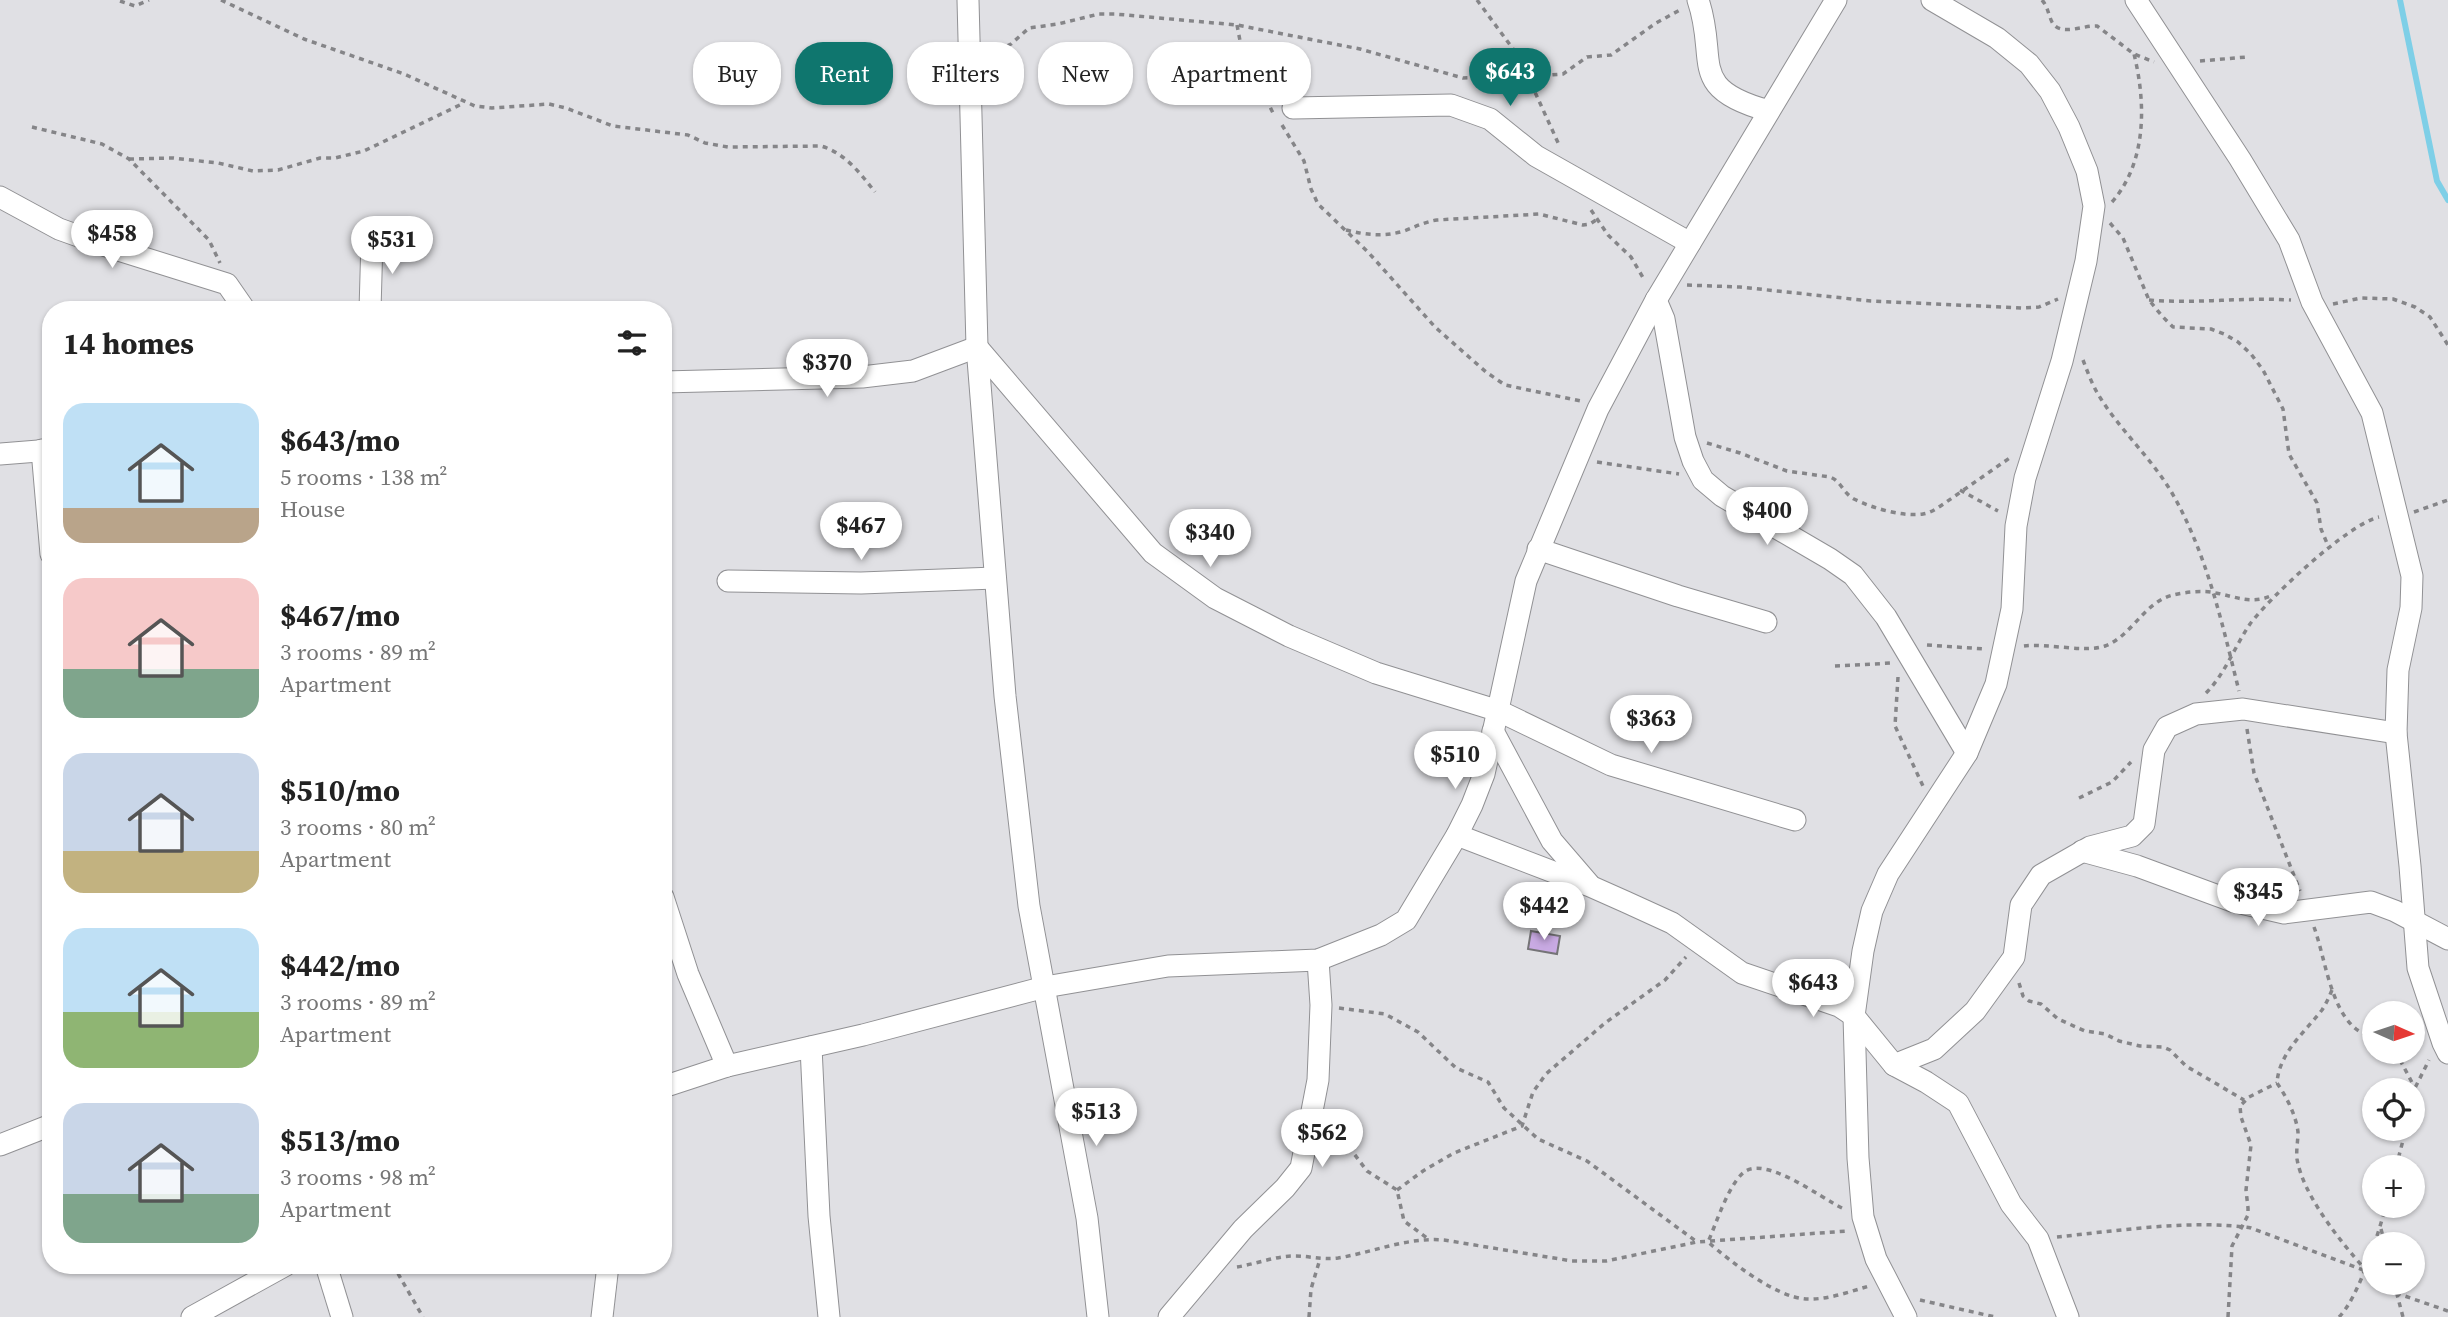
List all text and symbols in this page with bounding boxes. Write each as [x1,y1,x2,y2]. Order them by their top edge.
chip: Buy [693,42,781,105]
chip: Rent [795,42,893,105]
chip: Filters [907,42,1024,105]
chip: New [1038,42,1133,105]
chip: Apartment [1147,42,1311,105]
pin: $643 [1469,48,1551,108]
text: $643 [1485,55,1535,87]
pin: $458 [71,210,153,270]
pin: $531 [351,216,433,276]
text: $458 [87,217,137,249]
text: $531 [367,223,417,255]
text: 14 homes [63,323,194,364]
icon: filters [613,324,651,362]
pin: $370 [786,340,868,399]
text: $370 [802,346,852,378]
text: $643/mo [280,420,400,461]
icon: home [119,431,203,515]
text: 5 rooms · 138 m² [280,461,447,493]
pin: $400 [1726,488,1808,547]
text: House [280,493,345,525]
text: $400 [1742,494,1792,526]
pin: $467 [820,503,902,562]
text: $467 [836,509,886,541]
pin: $340 [1169,510,1251,569]
text: $340 [1185,516,1235,548]
text: $467/mo [280,595,400,636]
icon: home [119,606,203,690]
text: 3 rooms · 89 m² [280,636,436,668]
text: Apartment [280,668,391,700]
pin: $363 [1610,696,1692,755]
text: $363 [1626,702,1676,734]
pin: $510 [1414,732,1496,791]
text: $510 [1430,738,1480,770]
text: $510/mo [280,770,400,811]
icon: home [119,781,203,865]
text: 3 rooms · 80 m² [280,811,436,843]
text: Apartment [280,843,391,875]
pin: $345 [2217,869,2299,928]
text: $345 [2233,875,2283,907]
pin: $442 [1503,883,1585,942]
text: $442 [1519,889,1569,921]
text: $442/mo [280,945,400,986]
icon: home [119,956,203,1040]
pin: $643 [1772,960,1854,1019]
text: $643 [1788,966,1838,998]
text: 3 rooms · 89 m² [280,986,436,1018]
north arrow [2362,1001,2426,1064]
map controls [2362,1001,2425,1295]
text: Apartment [280,1018,391,1050]
button: locate [2362,1078,2425,1141]
pin: $513 [1055,1088,1137,1148]
text: $513 [1071,1095,1121,1127]
pin: $562 [1281,1110,1363,1169]
text: $562 [1297,1116,1347,1148]
text: $513/mo [280,1120,400,1161]
icon: home [119,1131,203,1215]
button: + [2362,1155,2425,1218]
text: 3 rooms · 98 m² [280,1161,436,1193]
text: Apartment [280,1193,391,1225]
button: − [2362,1232,2425,1295]

